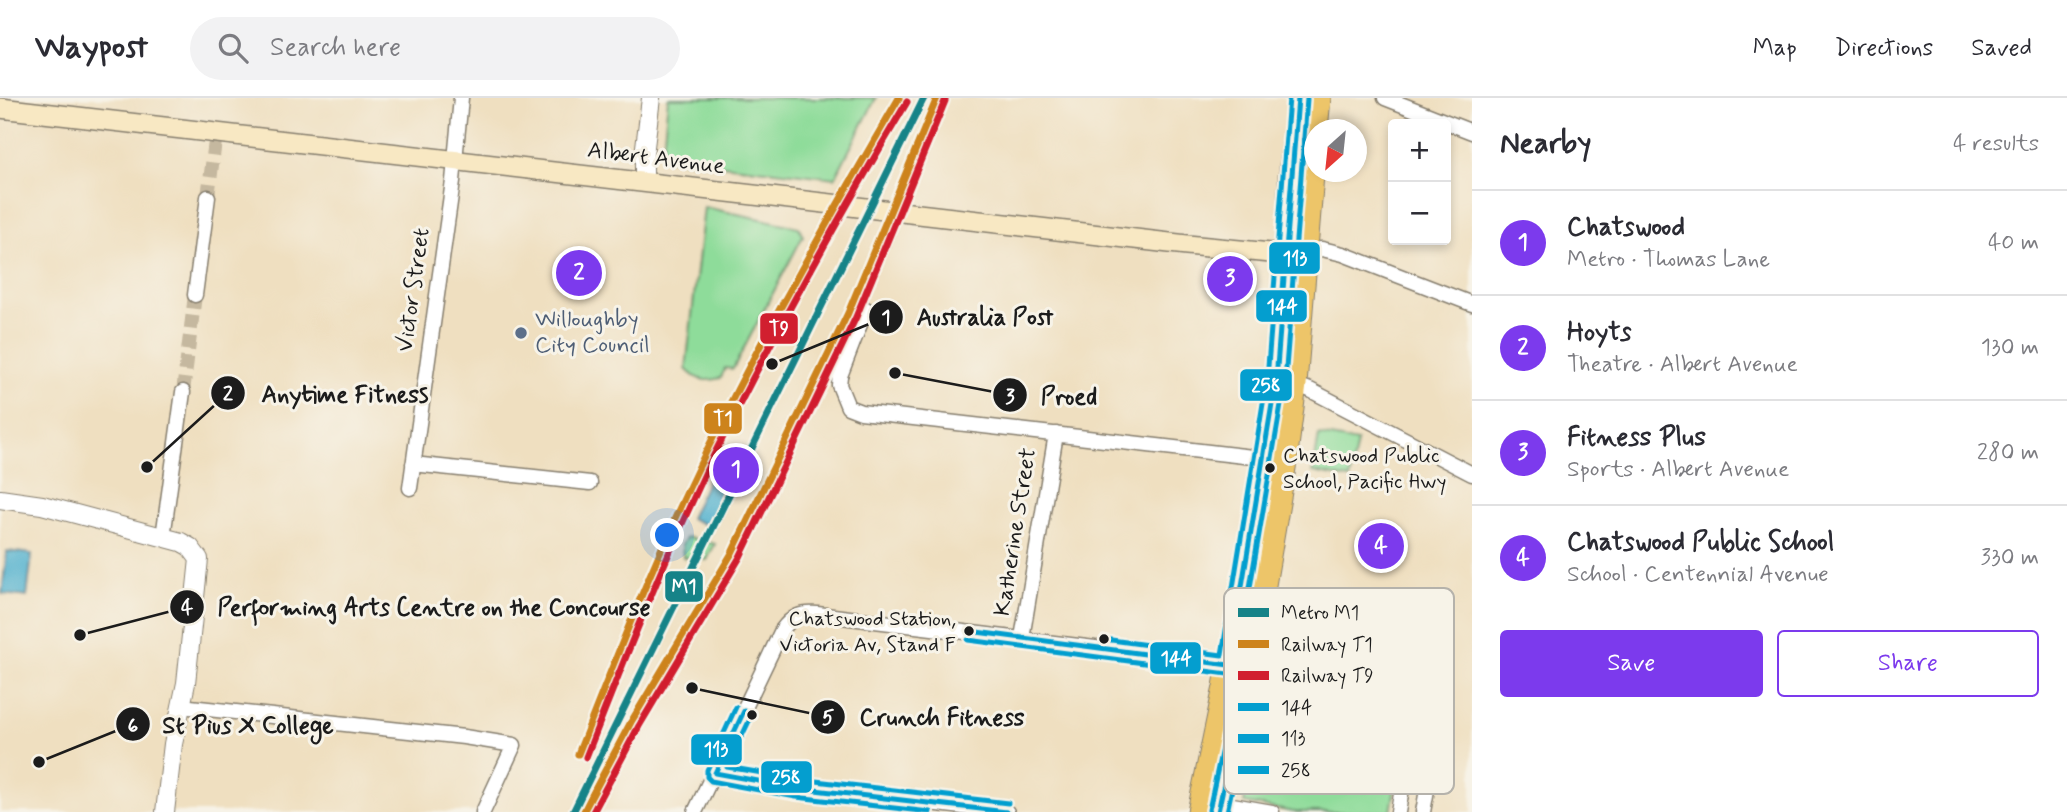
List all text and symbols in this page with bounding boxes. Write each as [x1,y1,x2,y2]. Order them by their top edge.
search box [190,17,680,80]
text: Waypost [35,26,148,70]
icon: search [214,29,252,67]
text: Search here [270,31,401,65]
text: Map [1753,33,1797,64]
text: Directions [1835,33,1933,64]
text: Saved [1971,33,2032,64]
north arrow [1304,119,1367,182]
map controls [1388,119,1451,245]
button: + [1388,119,1451,182]
text: Nearby [1500,124,1591,163]
text: 4 results [1953,129,2039,159]
street label: Albert Avenue [586,136,726,182]
button: − [1388,182,1451,245]
text: Chatswood [1567,211,1685,245]
street label: Victor Street [390,226,438,354]
text: 1 [1518,228,1528,258]
text: 40 m [1988,228,2039,258]
line badge: 113 [1268,241,1321,275]
text: Metro · Thomas Lane [1567,245,1770,275]
pin: 2 [556,247,602,299]
text: 113 [1283,247,1307,272]
pin: 3 [1207,253,1253,305]
line badge: 144 [1255,289,1308,323]
callout: Australia Post [869,294,1066,339]
text: 144 [1266,295,1298,320]
text: Australia Post [917,303,1054,334]
text: 1 [881,304,891,332]
place label: Willoughby City Council [535,305,650,361]
line badge: T9 [759,312,799,345]
text: Hoyts [1567,316,1631,350]
text: T9 [769,317,790,342]
marker: Willoughby City Council [513,325,529,341]
text: 2 [1517,333,1529,363]
text: 130 m [1981,333,2039,363]
text: Theatre · Albert Avenue [1567,350,1798,380]
line badge: 258 [1239,368,1293,402]
callout: Anytime Fitness [211,371,445,416]
callout: Proed [992,373,1111,418]
text: 258 [1251,374,1281,399]
text: 2 [223,380,234,408]
text: Anytime Fitness [262,380,429,411]
text: Proed [1041,382,1097,413]
text: 3 [1005,383,1015,411]
line badge: T1 [703,402,743,435]
text: T1 [713,407,733,432]
text: Fitness Plus [1567,421,1706,455]
text: 3 [1518,438,1528,468]
text: 280 m [1977,438,2039,468]
place label: Chatswood Public School, Pacific Hwy [1283,442,1446,496]
pin: 1 [713,444,759,496]
street label: Katherine Street [988,446,1044,618]
text: Sports · Albert Avenue [1567,455,1789,485]
marker: Chatswood Public School, Pacific Hwy [1263,461,1277,475]
your location [650,518,684,552]
pin: 4 [1358,520,1404,572]
text: Chatswood Public School [1567,526,1834,560]
text: 4 [1516,543,1530,573]
text: 330 m [1981,543,2039,573]
text: School · Centennial Avenue [1567,560,1829,590]
line badge: M1 [664,570,704,603]
text: M1 [671,575,697,600]
callout: Performing Arts Centre on the Concourse [169,584,663,629]
legend [1224,588,1454,794]
text: Performing Arts Centre on the Concourse [217,593,651,626]
text: 4 [181,594,194,622]
text: Metro M1 [1281,601,1359,626]
place label: Chatswood Station, Victoria Av, Stand F [779,605,956,659]
marker: Chatswood Station, Victoria Av, Stand F [962,624,976,638]
button: Save [1500,630,1763,697]
button: Share [1777,630,2039,697]
unlabelled marker [1097,632,1111,646]
text: Railway T1 [1281,633,1373,659]
line badge: 144 [1149,641,1202,675]
text: 144 [1160,647,1192,672]
text: Railway T9 [1281,664,1374,690]
callout: Crunch Fitness [810,694,1038,739]
text: 144 [1281,696,1312,721]
callout: St Pius X College [116,702,345,747]
text: Crunch Fitness [859,703,1025,734]
text: 5 [822,704,835,732]
unlabelled marker [745,708,759,722]
text: St Pius X College [162,711,334,745]
text: 6 [128,712,139,740]
text: 113 [1281,727,1306,752]
line badge: 113 [690,733,743,766]
text: 113 [704,738,728,763]
text: 258 [1281,759,1311,784]
line badge: 258 [760,760,813,794]
text: 258 [771,766,801,791]

